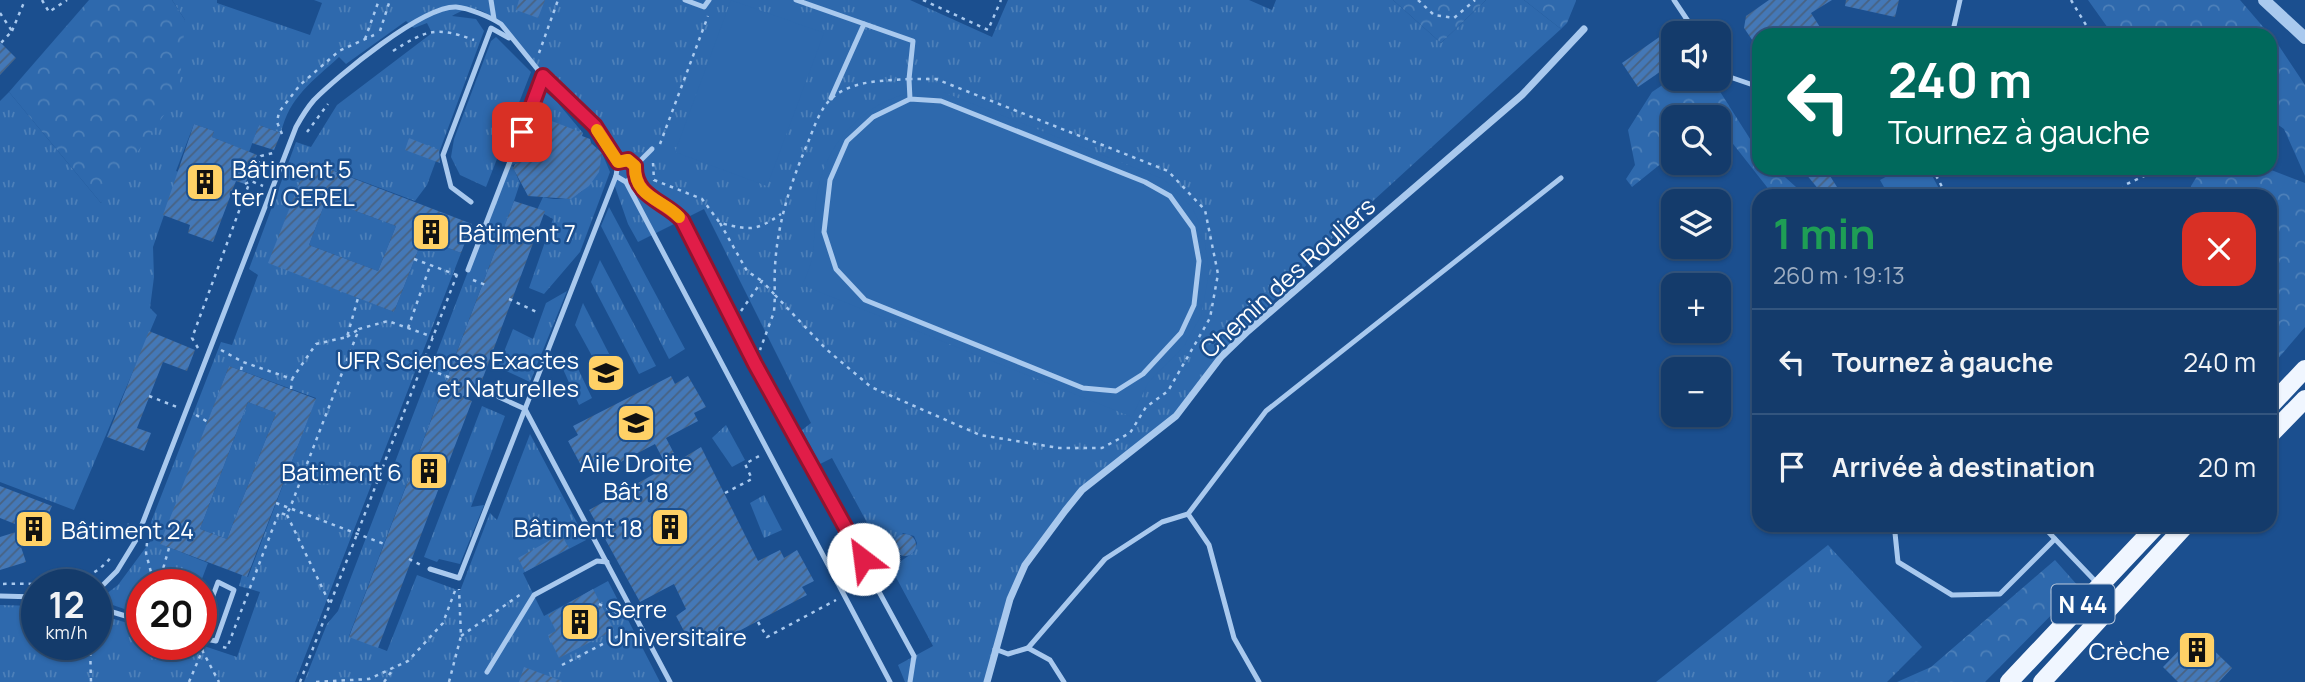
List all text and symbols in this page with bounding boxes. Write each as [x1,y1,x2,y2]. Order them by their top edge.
map controls [1661,21,1731,427]
button: sound [1661,21,1731,91]
text: 240 m [1888,46,2032,113]
icon: left [1773,56,1864,147]
pin [492,102,552,162]
button: search [1661,105,1731,175]
text: Tournez à gauche [1888,110,2150,154]
icon: arrive [503,113,541,151]
place label: Bâtiment 5 ter / CEREL [232,152,355,213]
building icon: Bâtiment 5 ter / CEREL [184,161,226,203]
street label: Chemin des Rouliers [1192,189,1382,365]
button: layers [1661,189,1731,259]
text: 1 min [1773,204,1876,262]
building icon: Bâtiment 7 [410,211,452,253]
button: close [2182,212,2256,286]
place label: Bâtiment 7 [458,216,576,249]
text: 260 m · 19:13 [1773,259,1905,291]
button: + [1661,273,1731,343]
place label: UFR Sciences Exactes et Naturelles [336,343,579,404]
icon: left [1773,343,1811,381]
text: Tournez à gauche [1832,344,2053,380]
text: 240 m [2183,344,2256,380]
school or university icon: UFR Sciences Exactes et Naturelles [585,352,627,394]
button: − [1661,357,1731,427]
school or university icon: Aile Droite Bât 18 [615,402,657,444]
place label: Aile Droite Bât 18 [580,446,692,507]
icon: arrive [1773,448,1811,486]
text: Arrivée à destination [1832,449,2095,485]
text: 20 m [2198,449,2256,485]
building icon: Batiment 6 [408,450,450,492]
place label: Batiment 6 [281,455,402,488]
building icon: Bâtiment 18 [649,506,691,548]
building icon: Bâtiment 24 [13,508,55,550]
place label: Bâtiment 18 [514,511,643,544]
place label: Bâtiment 24 [61,513,194,546]
position arrow [826,522,900,596]
speed limit sign: 20 [126,569,217,660]
text: 12 [48,581,85,629]
road number: N 44 [2052,584,2114,624]
place label: Serre Universitaire [607,592,747,653]
building icon: Serre Universitaire [559,601,601,643]
text: km/h [46,620,87,644]
building icon: Crèche [2176,629,2218,671]
place label: Crèche [2089,634,2170,667]

